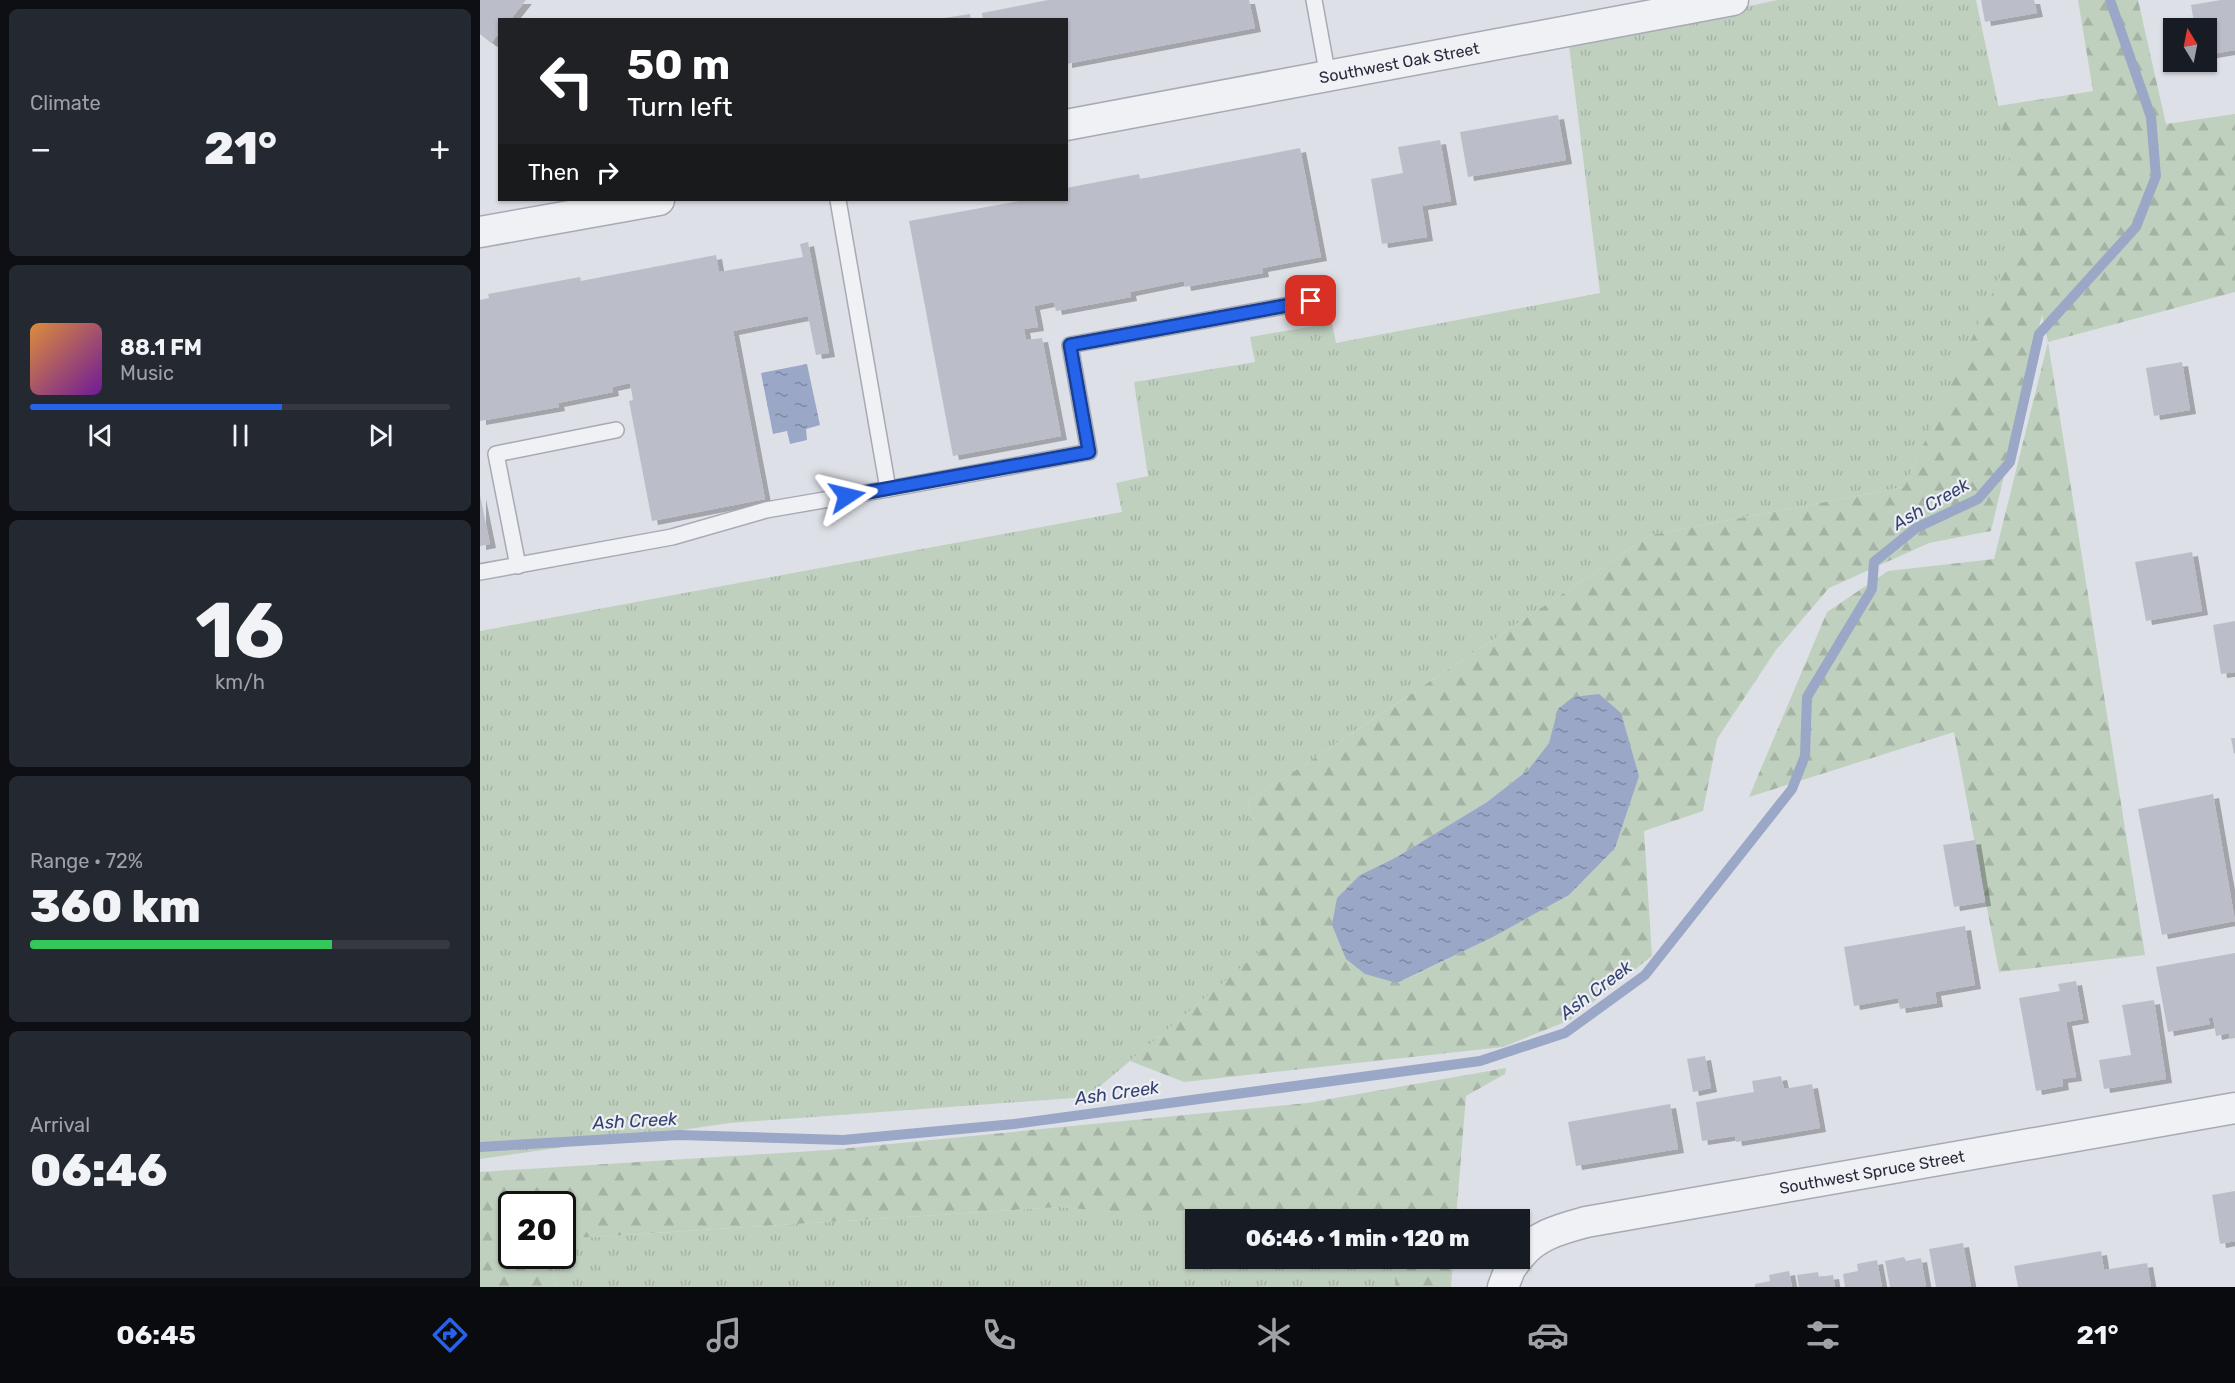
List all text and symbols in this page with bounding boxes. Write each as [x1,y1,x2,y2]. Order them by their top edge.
north arrow [2163,18,2217,72]
map controls [2163,18,2217,72]
street label: Southwest Oak Street [1318,39,1481,87]
text: 50 m [627,40,730,90]
icon: left [528,42,606,120]
text: Climate [30,91,101,115]
text: Turn left [627,91,732,123]
text: 21° [204,122,277,175]
text: − [30,129,51,168]
text: + [429,129,450,168]
icon: right [591,156,624,189]
text: Then [528,159,579,186]
pin [1285,275,1336,326]
icon: arrive [1294,284,1327,317]
text: 88.1 FM [120,334,202,361]
text: Music [120,361,174,385]
icon: previous [84,419,117,452]
icon: pause [224,419,257,452]
icon: next [364,419,397,452]
position arrow [815,464,879,528]
water label: Ash Creek [1888,473,1974,535]
text: 16 [195,584,285,677]
text: km/h [215,670,265,694]
text: Range · 72% [30,849,143,873]
text: 360 km [30,880,201,933]
water label: Ash Creek [1555,955,1637,1025]
water label: Ash Creek [1073,1076,1161,1110]
water label: Ash Creek [591,1108,679,1134]
text: Arrival [30,1113,90,1137]
text: 06:46 [30,1144,168,1197]
street label: Southwest Spruce Street [1778,1147,1966,1198]
speed limit sign: 20 [498,1191,576,1269]
text: 06:46 · 1 min · 120 m [1246,1225,1469,1252]
icon: directions [429,1314,471,1356]
icon: music [703,1314,745,1356]
icon: phone [978,1314,1020,1356]
icon: climate [1253,1314,1295,1356]
icon: car [1527,1314,1569,1356]
icon: filters [1802,1314,1844,1356]
text: 06:45 [116,1319,196,1351]
text: 21° [2077,1319,2119,1351]

